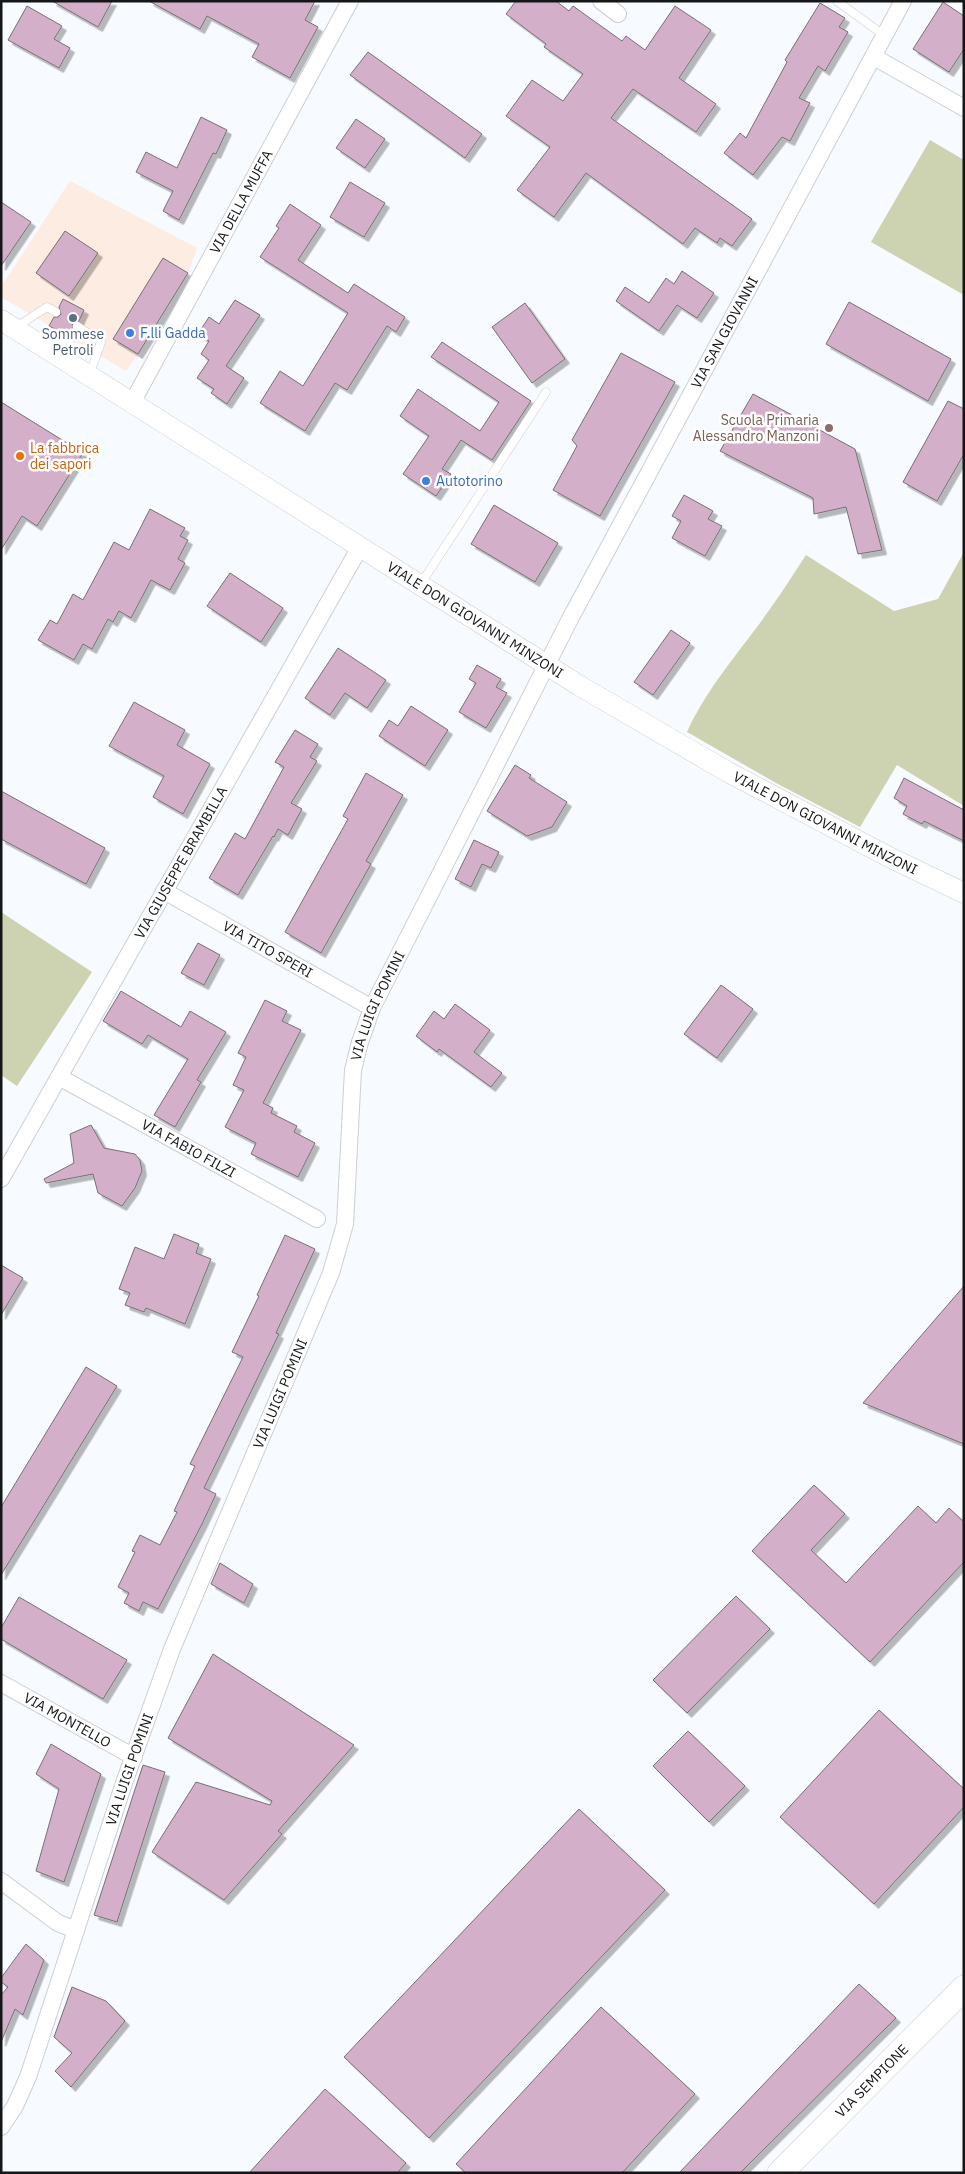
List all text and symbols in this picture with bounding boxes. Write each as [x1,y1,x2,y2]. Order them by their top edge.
street label: VIA DELLA MUFFA [206,147,277,257]
street label: VIA SAN GIOVANNI [687,273,762,391]
marker: Sommese Petroli [67,312,79,324]
place label: F.lli Gadda [140,324,206,342]
place label: Sommese Petroli [42,325,105,359]
marker: F.lli Gadda [124,327,136,339]
place label: Scuola Primaria Alessandro Manzoni [693,411,820,445]
marker: Scuola Primaria Alessandro Manzoni [823,422,835,434]
place label: La fabbrica dei sapori [30,439,100,473]
marker: La fabbrica dei sapori [14,450,26,462]
place label: Autotorino [436,472,503,490]
marker: Autotorino [420,475,432,487]
street label: VIALE DON GIOVANNI MINZONI [384,557,567,682]
street label: VIALE DON GIOVANNI MINZONI [730,767,920,878]
street label: VIA GIUSEPPE BRAMBILLA [130,783,231,942]
street label: VIA TITO SPERI [220,917,316,982]
street label: VIA LUIGI POMINI [347,948,409,1062]
street label: VIA FABIO FILZI [138,1115,239,1182]
street label: VIA LUIGI POMINI [249,1336,311,1451]
street label: VIA MONTELLO [20,1688,114,1752]
street label: VIA LUIGI POMINI [102,1711,157,1828]
street label: VIA SEMPIONE [831,2040,912,2121]

